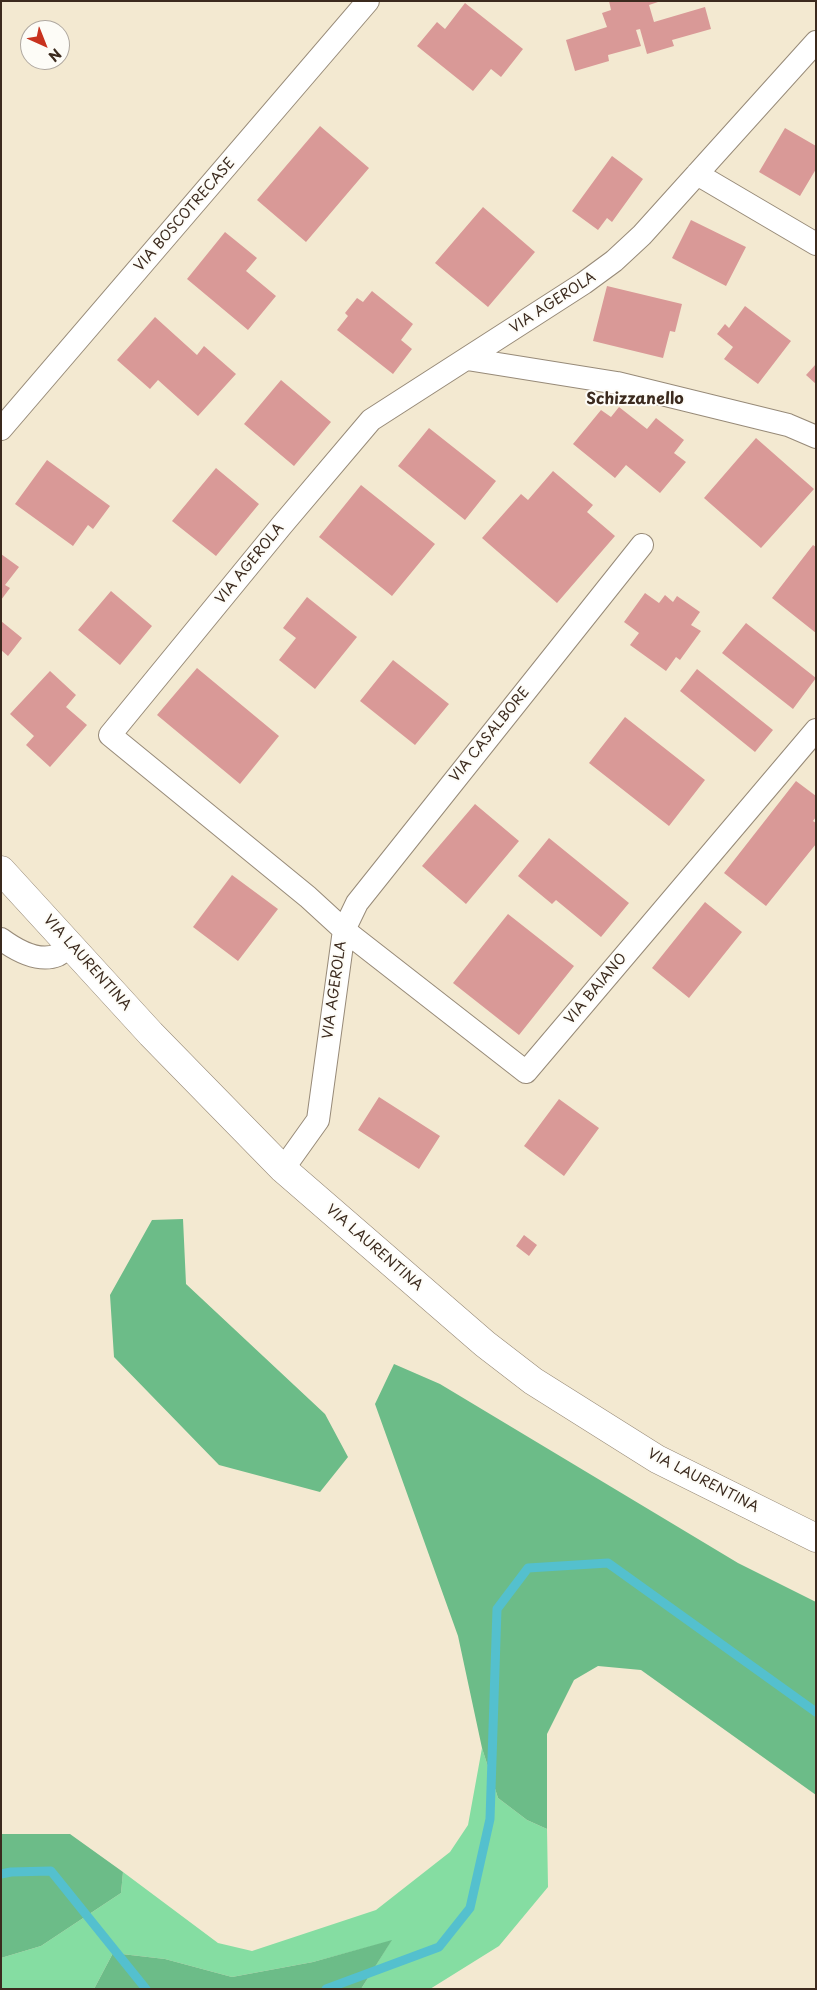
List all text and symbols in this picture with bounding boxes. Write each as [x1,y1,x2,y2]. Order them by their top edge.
north arrow [20,20,70,70]
text: N [44,44,66,67]
street label: VIA BOSCOTRECASE [131,155,239,275]
street label: VIA AGEROLA [507,269,599,337]
district label: Schizzanello [586,390,684,410]
street label: VIA AGEROLA [212,520,288,608]
street label: VIA CASALBORE [447,684,533,786]
street label: VIA LAURENTINA [40,912,134,1014]
street label: VIA AGEROLA [320,940,350,1040]
street label: VIA BAIANO [562,950,630,1028]
street label: VIA LAURENTINA [322,1201,426,1295]
street label: VIA LAURENTINA [645,1446,761,1516]

